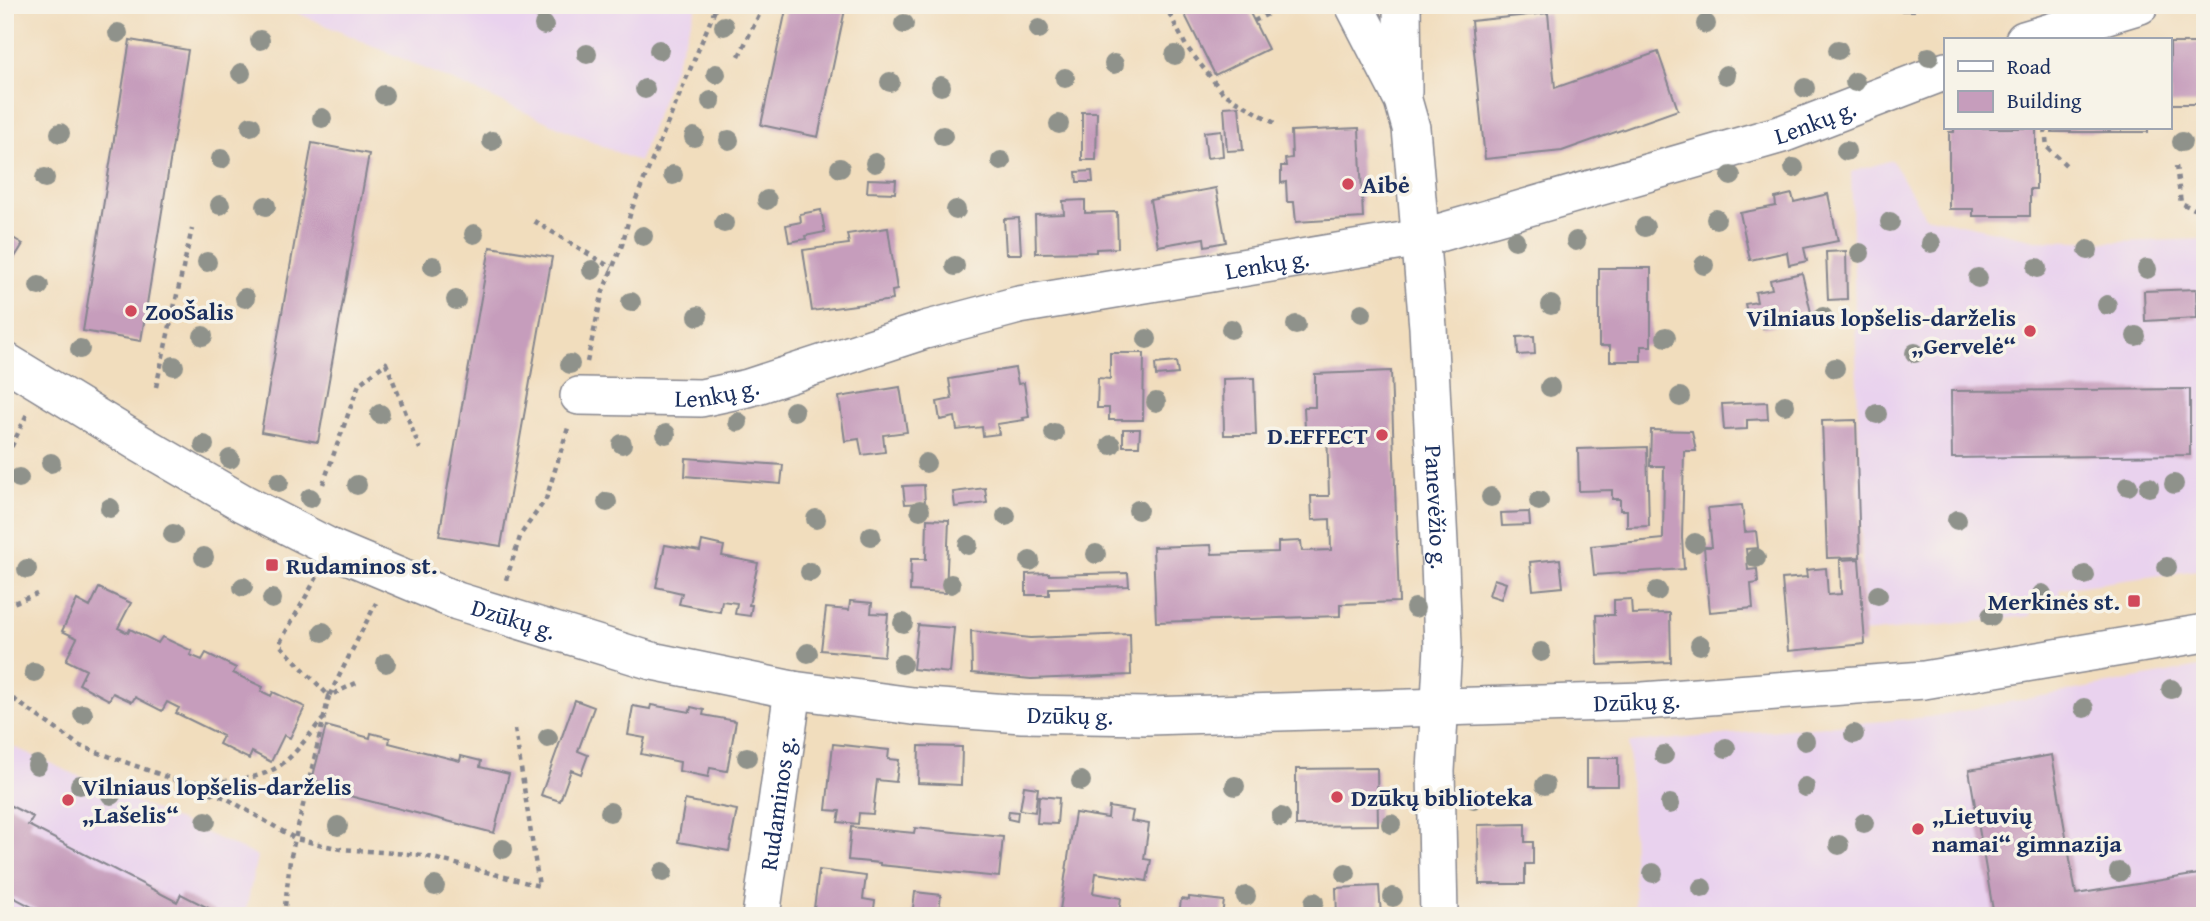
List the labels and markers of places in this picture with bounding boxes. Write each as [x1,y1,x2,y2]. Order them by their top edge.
place label: Aibė [1362,167,1410,202]
marker: Aibė [1340,176,1356,192]
place label: ZooŠalis [145,294,234,329]
place label: Vilniaus lopšelis-darželis „Gervelė“ [1746,300,2016,363]
marker: ZooŠalis [123,303,139,319]
marker: Vilniaus lopšelis-darželis „Gervelė“ [2022,323,2038,339]
place label: D.EFFECT [1267,418,1368,453]
marker: D.EFFECT [1374,427,1390,443]
place label: Rudaminos st. [286,548,437,583]
marker: Rudaminos st. [264,557,280,573]
place label: Merkinės st. [1988,584,2120,619]
marker: Merkinės st. [2126,593,2142,609]
place label: Vilniaus lopšelis-darželis „Lašelis“ [82,769,352,832]
place label: Dzūkų biblioteka [1351,780,1533,815]
marker: Dzūkų biblioteka [1329,789,1345,805]
marker: Vilniaus lopšelis-darželis „Lašelis“ [60,792,76,808]
place label: „Lietuvių namai“ gimnazija [1932,798,2123,861]
marker: „Lietuvių namai“ gimnazija [1910,821,1926,837]

